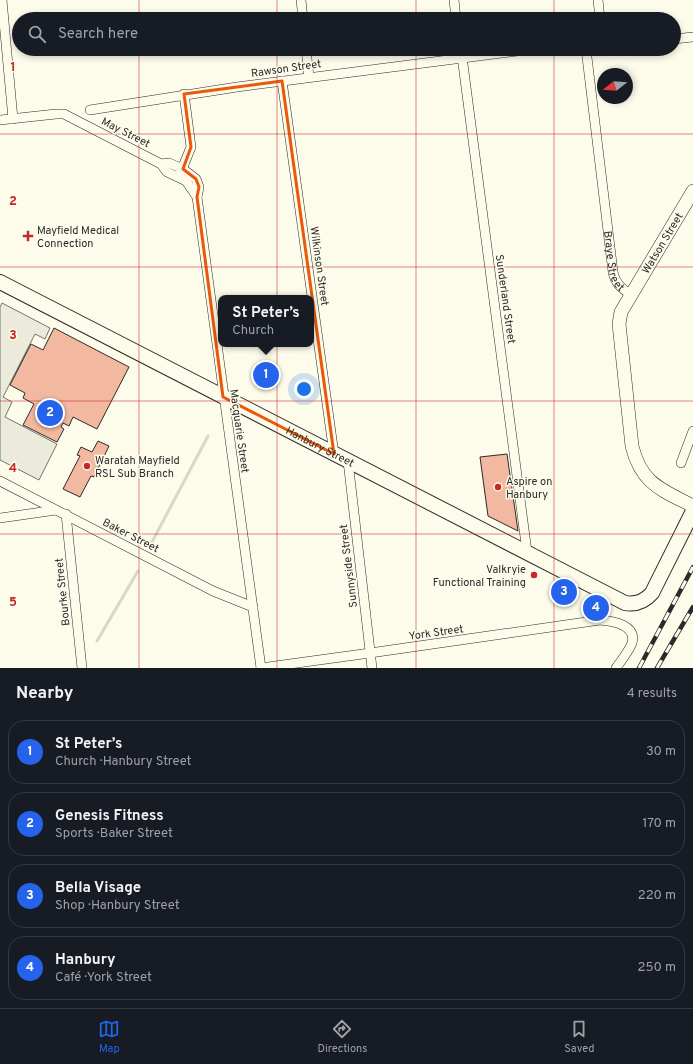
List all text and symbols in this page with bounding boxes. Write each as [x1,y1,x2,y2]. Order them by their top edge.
search box [12,12,681,56]
icon: search [26,23,48,45]
text: Search here [58,25,138,44]
street label: Rawson Street [250,57,322,81]
text: 1 [10,60,16,76]
north arrow [597,68,633,104]
street label: May Street [99,115,152,151]
text: 2 [9,194,17,210]
street label: Watson Street [639,210,687,277]
place label: Mayfield Medical Connection [37,224,119,251]
street label: Wilkinson Street [307,226,332,307]
marker: Mayfield Medical Connection [22,230,34,242]
street label: Braye Street [600,230,627,295]
street label: Sunderland Street [492,254,518,345]
popup [218,295,314,347]
text: St Peter’s [232,304,300,323]
text: Church [232,323,274,339]
text: 3 [9,328,17,344]
pin: 1 [253,360,279,390]
your location [294,379,314,399]
street label: Macquarie Street [226,388,252,474]
pin: 2 [37,398,63,428]
street label: Hanbury Street [283,424,356,471]
place label: Waratah Mayfield RSL Sub Branch [95,454,180,481]
text: 4 [9,461,17,477]
marker: Waratah Mayfield RSL Sub Branch [82,461,92,471]
place label: Aspire on Hanbury [506,475,552,502]
marker: Aspire on Hanbury [493,482,503,492]
street label: Baker Street [100,516,161,556]
street label: Sunnyside Street [337,523,361,608]
street label: Bourke Street [52,557,74,627]
place label: Valkryie Functional Training [433,563,526,590]
marker: Valkryie Functional Training [529,570,539,580]
pin: 3 [551,577,577,607]
pin: 4 [583,593,609,623]
text: 5 [9,595,17,611]
street label: York Street [408,622,464,644]
text: Nearby [16,683,73,705]
text: 4 results [627,686,677,702]
text: St Peter’s [55,735,122,754]
text: 1 [27,744,33,760]
text: 30 m [646,744,676,760]
text: Church · Hanbury Street [55,754,191,770]
text: Genesis Fitness [55,807,164,826]
text: 2 [26,816,34,832]
text: 170 m [642,816,676,832]
text: Sports · Baker Street [55,826,173,842]
text: Bella Visage [55,879,141,898]
text: 3 [26,888,34,904]
text: 220 m [638,888,676,904]
text: Shop · Hanbury Street [55,898,180,914]
text: Hanbury [55,951,116,970]
text: 4 [26,960,34,976]
text: 250 m [638,960,676,976]
text: Café · York Street [55,970,152,986]
tab: Map [98,1018,120,1056]
tab: Directions [317,1018,367,1056]
tab: Saved [564,1018,595,1056]

